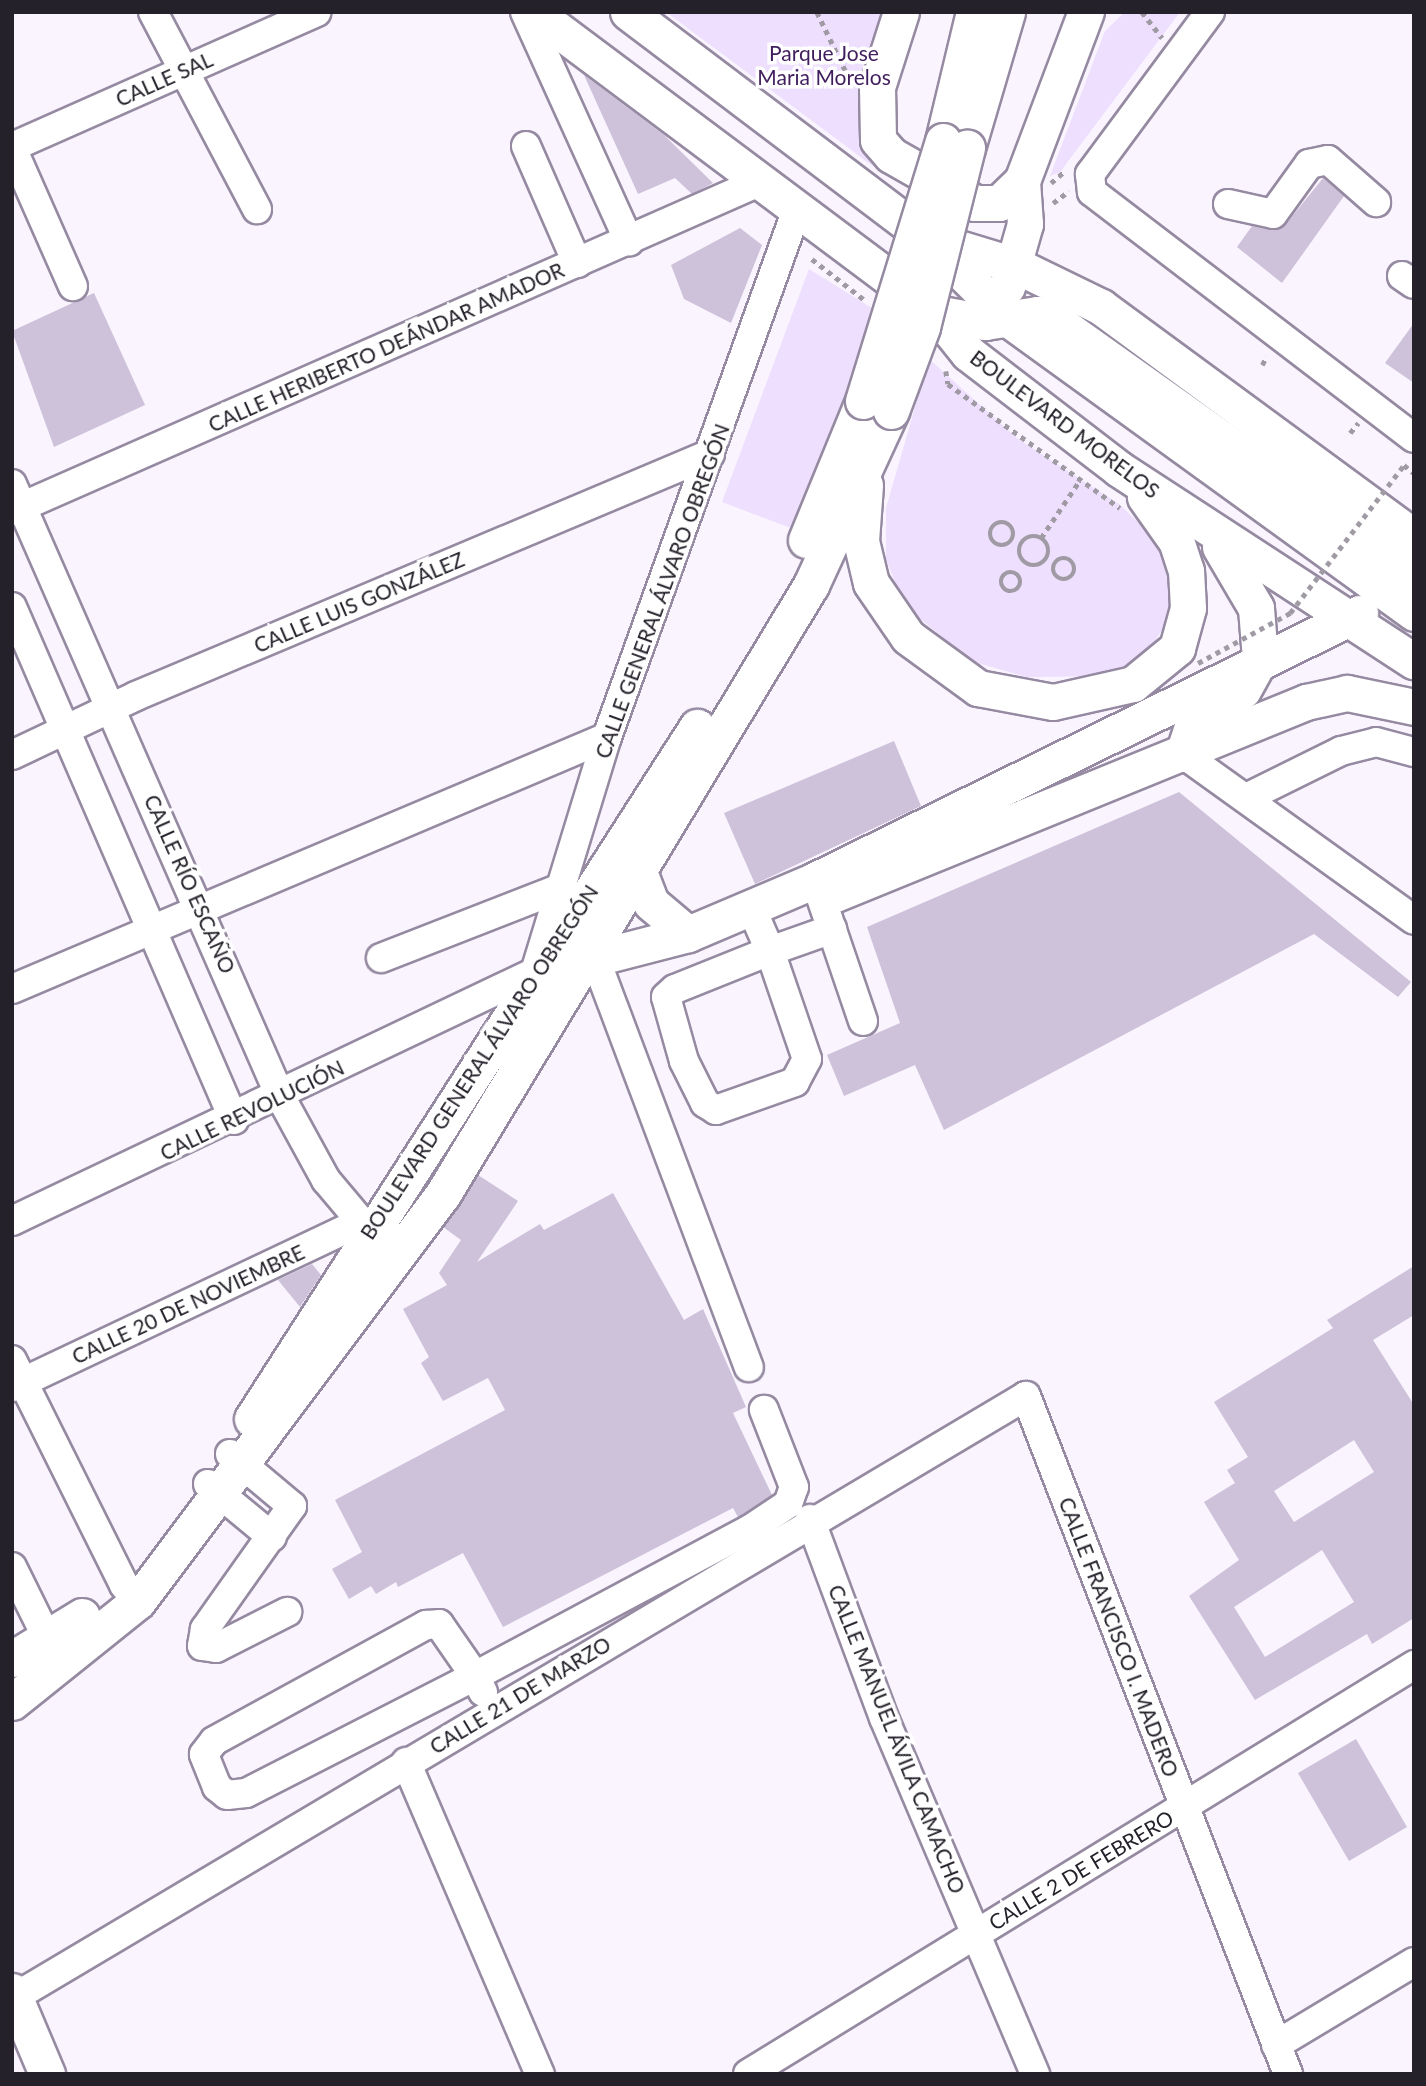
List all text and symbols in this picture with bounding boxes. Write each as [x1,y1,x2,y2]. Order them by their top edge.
park label: Parque Jose Maria Morelos [757,40,891,90]
street label: CALLE SAL [112,46,216,112]
street label: CALLE HERIBERTO DEÁNDAR AMADOR [204,257,568,437]
street label: BOULEVARD MORELOS [965,345,1165,503]
street label: CALLE GENERAL ÁLVARO OBREGÓN [589,420,735,762]
street label: CALLE LUIS GONZÁLEZ [250,546,468,658]
street label: CALLE RÍO ESCAÑO [139,791,241,977]
street label: BOULEVARD GENERAL ÁLVARO OBREGÓN [354,879,604,1245]
street label: CALLE REVOLUCIÓN [156,1054,348,1166]
street label: CALLE 20 DE NOVIEMBRE [68,1239,308,1369]
street label: CALLE FRANCISCO I. MADERO [1054,1494,1184,1780]
street label: CALLE MANUEL ÁVILA CAMACHO [823,1580,971,1898]
street label: CALLE 21 DE MARZO [425,1631,615,1759]
street label: CALLE 2 DE FEBRERO [984,1805,1178,1935]

